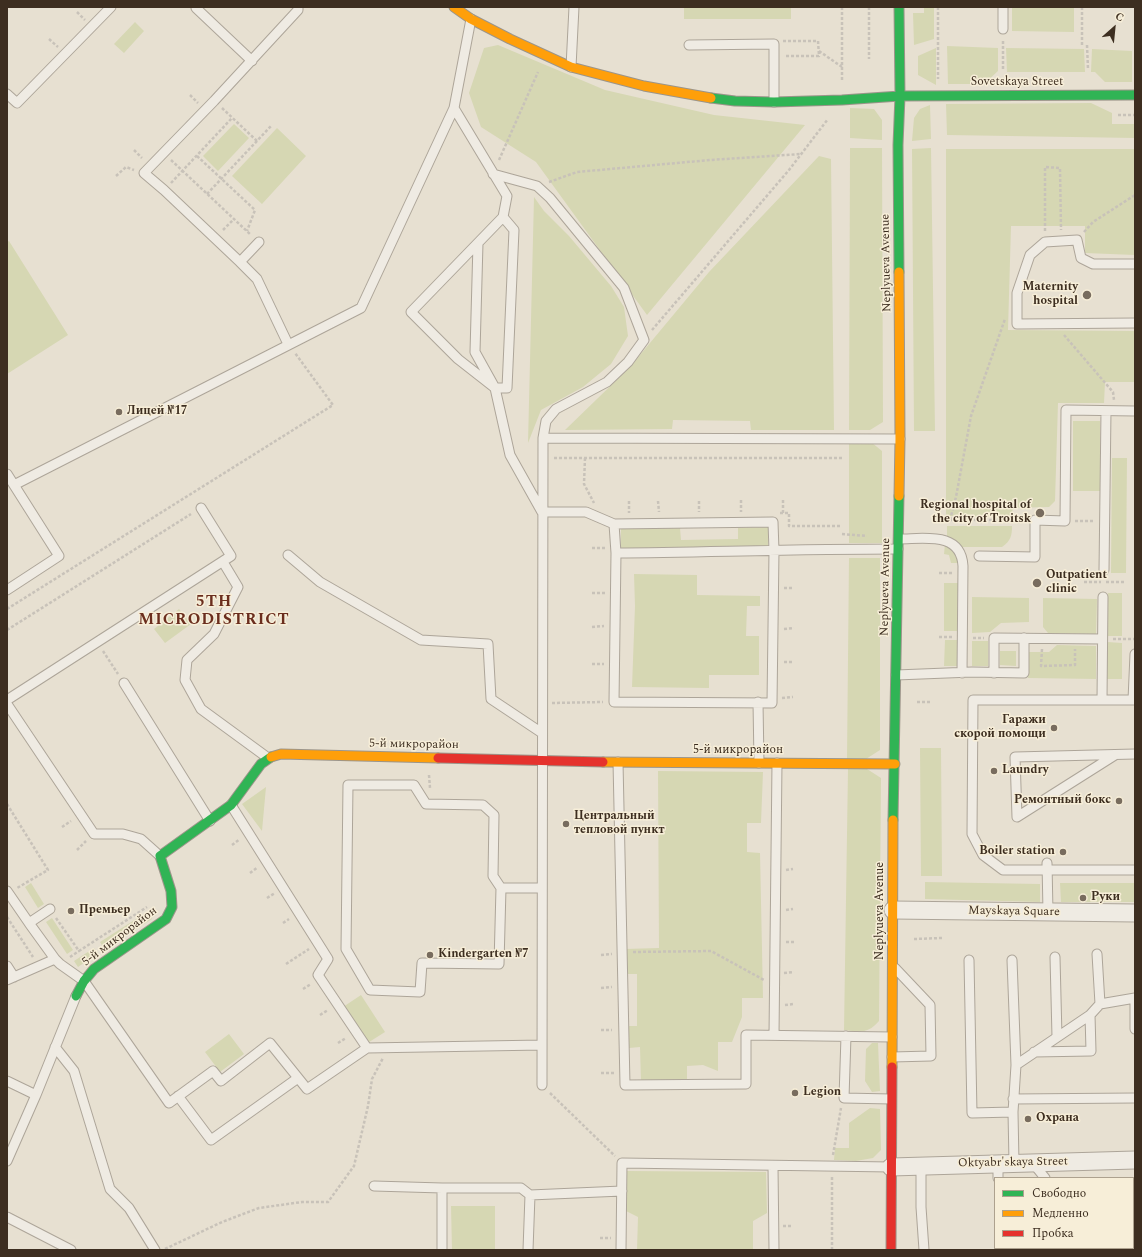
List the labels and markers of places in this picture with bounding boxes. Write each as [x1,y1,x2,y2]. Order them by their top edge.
place label: Maternity hospital [1023,281,1078,309]
marker: Maternity hospital [1081,289,1093,301]
place label: Лицей №17 [127,405,188,419]
marker: Лицей №17 [114,407,124,417]
place label: Regional hospital of the city of Troitsk [920,499,1031,527]
marker: Regional hospital of the city of Troitsk [1034,507,1046,519]
place label: Outpatient clinic [1046,569,1107,597]
marker: Outpatient clinic [1031,577,1043,589]
place label: Гаражи скорой помощи [954,714,1046,742]
marker: Гаражи скорой помощи [1049,723,1059,733]
place label: Laundry [1002,764,1048,778]
marker: Laundry [989,766,999,776]
place label: Ремонтный бокс [1014,794,1111,808]
marker: Ремонтный бокс [1114,796,1124,806]
place label: Центральный тепловой пункт [574,810,664,838]
marker: Центральный тепловой пункт [561,819,571,829]
place label: Boiler station [979,845,1055,859]
marker: Boiler station [1058,847,1068,857]
place label: Руки [1091,891,1120,905]
marker: Руки [1078,893,1088,903]
place label: Премьер [79,904,130,918]
marker: Премьер [66,906,76,916]
place label: Kindergarten №7 [438,948,529,962]
marker: Kindergarten №7 [425,950,435,960]
place label: Legion [803,1086,841,1100]
marker: Legion [790,1088,800,1098]
place label: Охрана [1036,1112,1079,1126]
marker: Охрана [1023,1114,1033,1124]

